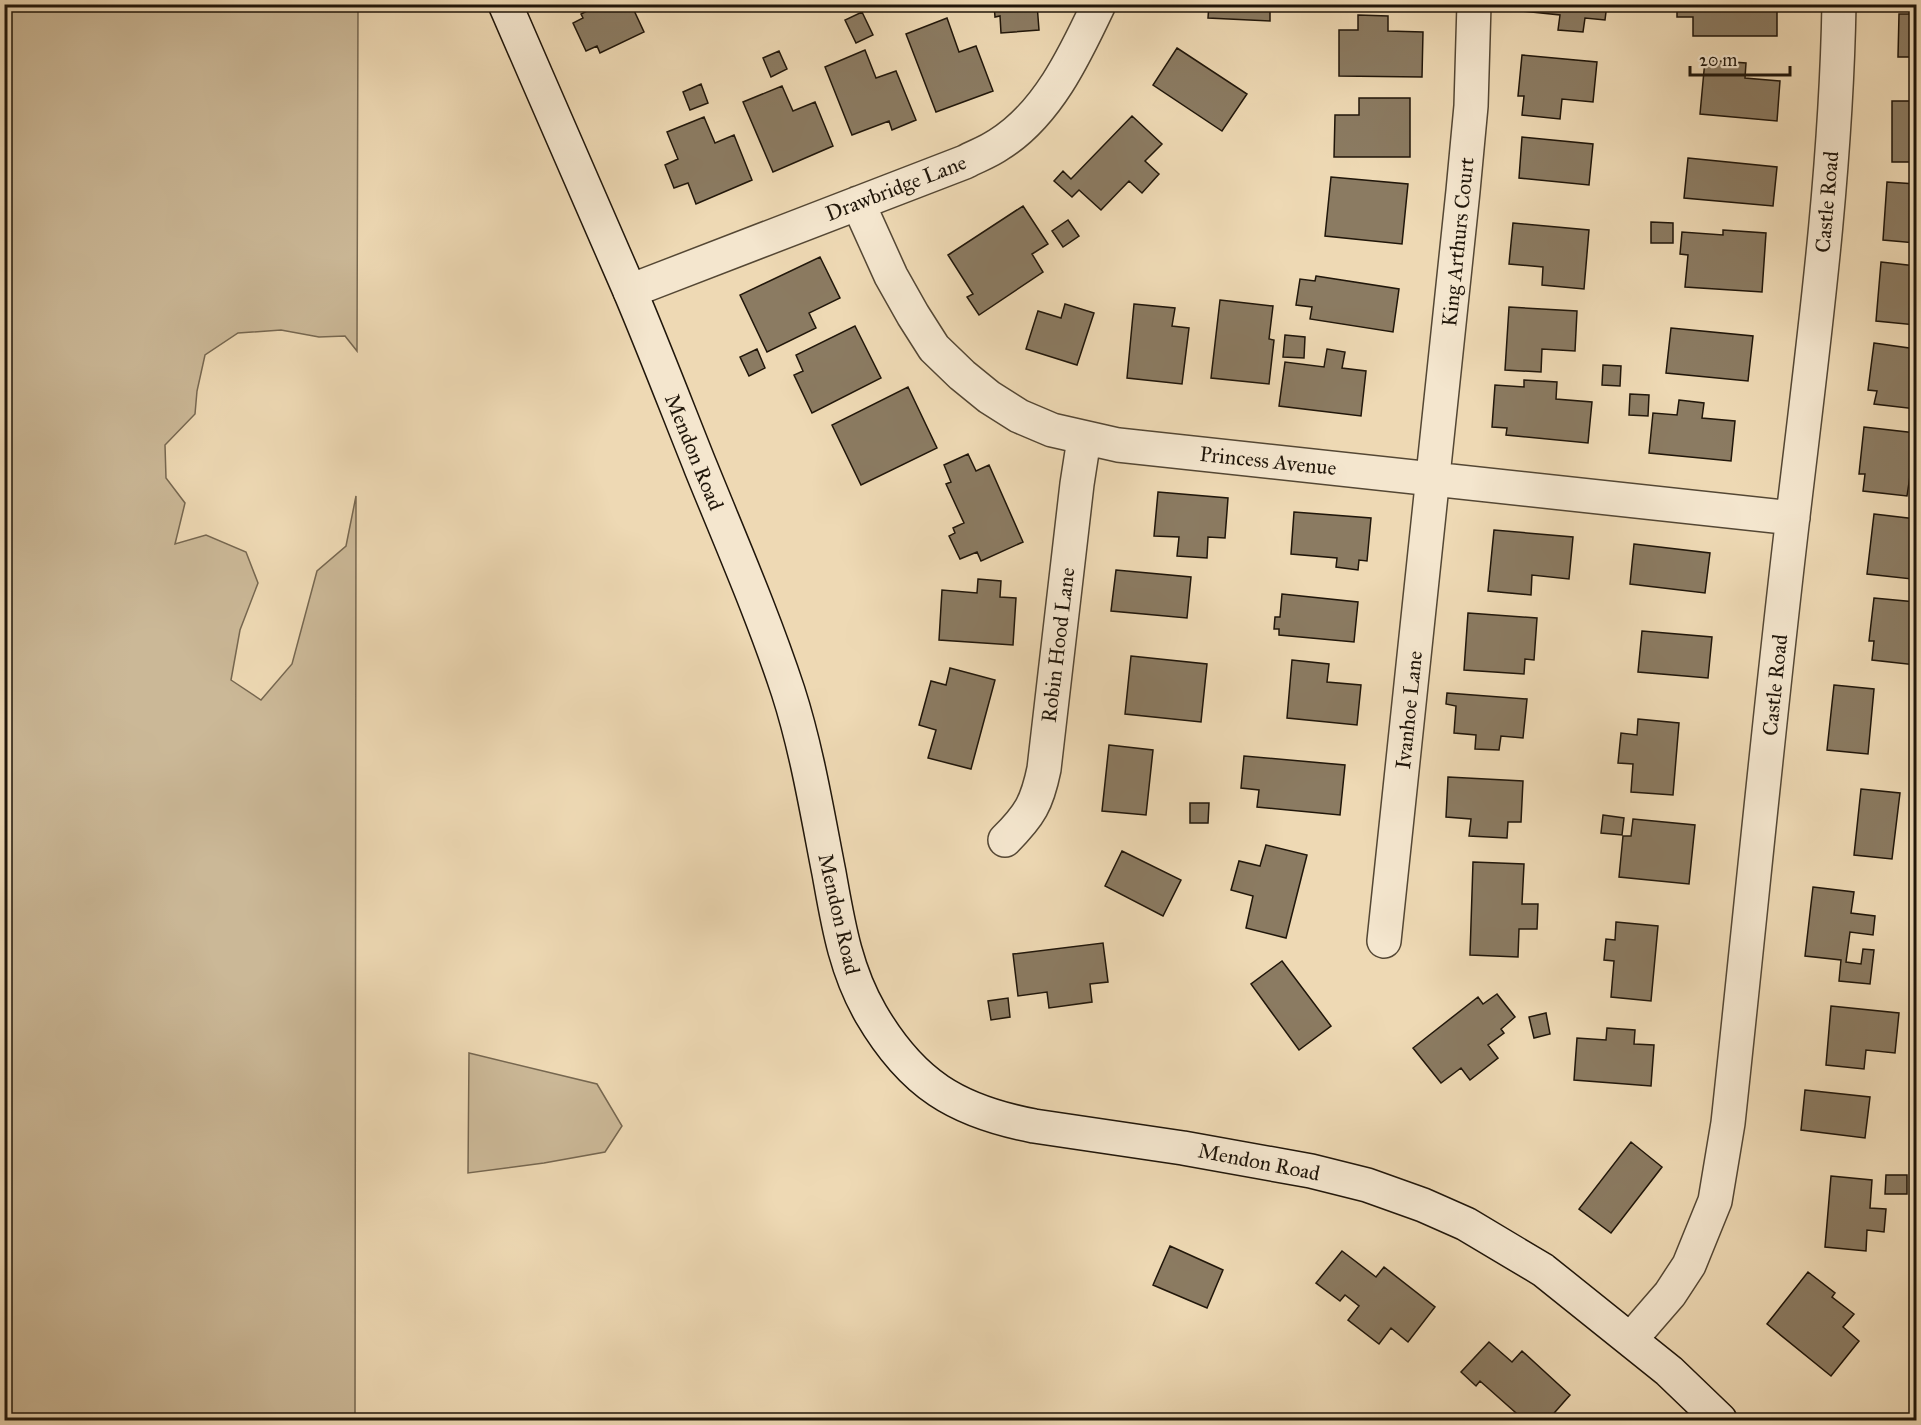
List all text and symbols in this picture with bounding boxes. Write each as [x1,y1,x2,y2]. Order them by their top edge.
scale bar [1690,39,1790,77]
text: 20 m [1699,49,1737,71]
street label: Drawbridge Lane [822,149,970,227]
street label: Castle Road [1810,150,1844,254]
street label: King Arthurs Court [1436,155,1480,328]
street label: Mendon Road [659,390,729,515]
street label: Princess Avenue [1198,441,1338,481]
street label: Robin Hood Lane [1036,566,1080,724]
street label: Castle Road [1757,633,1793,737]
street label: Ivanhoe Lane [1390,649,1428,770]
street label: Mendon Road [812,851,866,978]
street label: Mendon Road [1196,1137,1323,1187]

